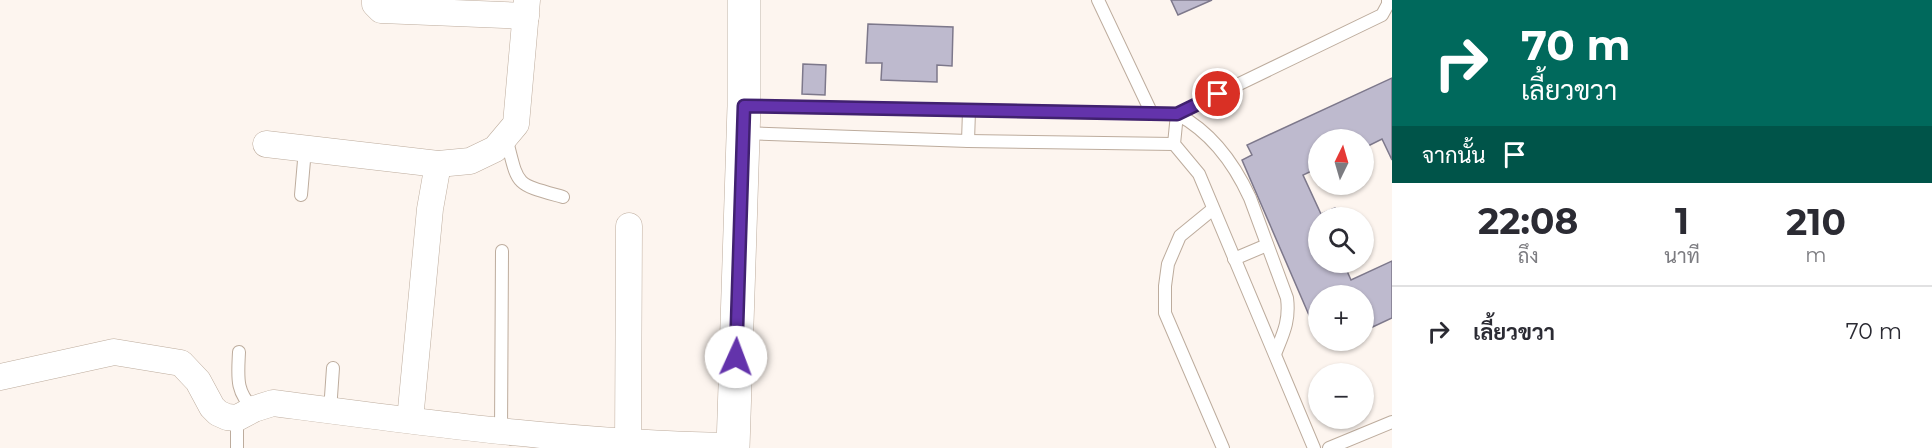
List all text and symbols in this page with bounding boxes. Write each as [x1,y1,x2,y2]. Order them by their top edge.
text: 70 m [1521,19,1631,71]
icon: right [1422,24,1500,102]
pin [1192,68,1243,119]
text: เลี้ยวขวา [1521,74,1617,107]
icon: arrive [1201,77,1234,110]
north arrow [1308,129,1374,195]
map controls [1308,129,1374,429]
icon: arrive [1498,138,1531,171]
text: จากนั้น [1422,142,1486,169]
text: 22:08 [1478,199,1578,243]
text: 1 [1675,199,1689,243]
text: 210 [1786,200,1846,244]
button: search [1308,207,1374,273]
text: m [1805,243,1827,267]
text: ถึง [1518,244,1539,268]
text: นาที [1664,244,1700,268]
button: + [1308,285,1374,351]
icon: right [1422,315,1455,348]
text: 70 m [1846,318,1902,345]
text: เลี้ยวขวา [1473,319,1555,346]
position arrow [704,325,768,389]
button: − [1308,363,1374,429]

